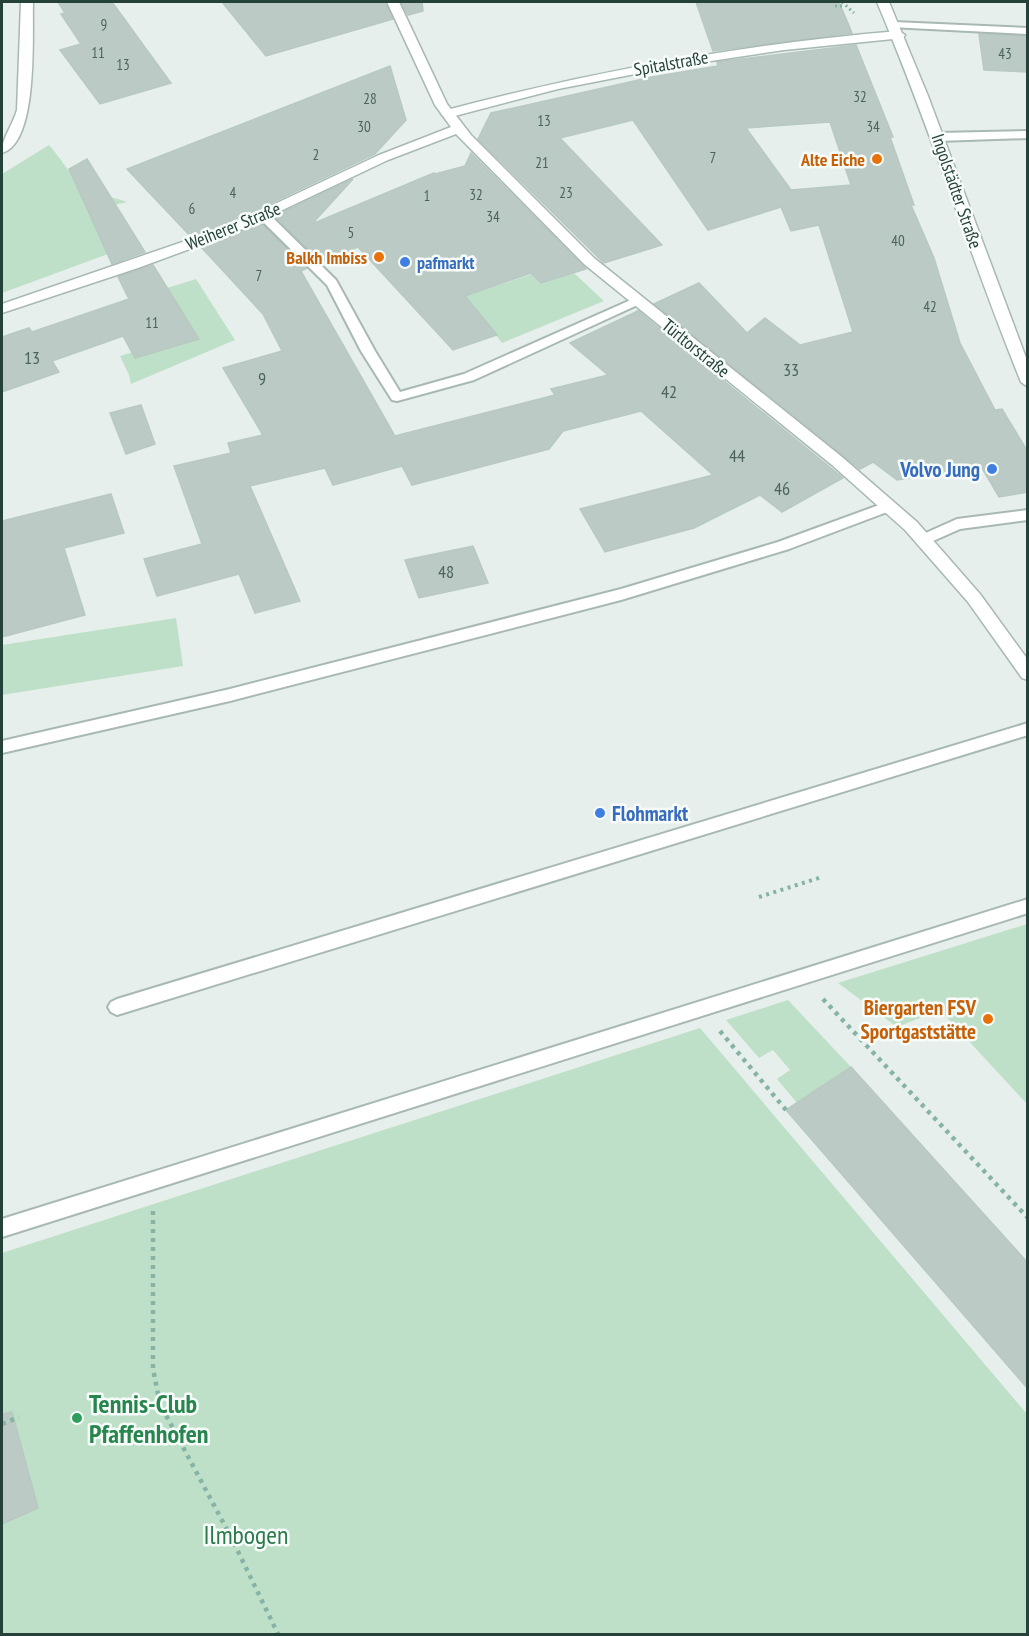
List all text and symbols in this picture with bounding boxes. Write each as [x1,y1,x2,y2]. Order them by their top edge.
house number: 9 [101,15,107,34]
house number: 11 [91,43,105,62]
house number: 43 [998,44,1012,63]
street label: Spitalstraße [632,45,710,81]
house number: 13 [116,55,130,74]
house number: 32 [853,87,867,106]
house number: 28 [363,89,377,108]
house number: 13 [537,111,551,130]
house number: 30 [357,117,371,136]
house number: 34 [866,117,880,136]
street label: Ingolstädter Straße [927,131,987,251]
house number: 2 [313,145,319,164]
house number: 7 [710,148,716,167]
place label: Alte Eiche [800,148,865,171]
marker: Alte Eiche [870,152,884,166]
house number: 21 [535,153,549,172]
house number: 4 [230,183,237,202]
house number: 23 [559,183,573,202]
house number: 32 [469,185,483,204]
house number: 1 [424,186,430,205]
street label: Weiherer Straße [182,197,284,255]
house number: 6 [189,199,196,218]
house number: 34 [486,207,500,226]
house number: 5 [348,223,354,242]
house number: 40 [891,231,905,250]
place label: Balkh Imbiss [286,246,367,269]
marker: Balkh Imbiss [372,250,386,264]
place label: pafmarkt [417,251,475,274]
marker: pafmarkt [398,255,412,269]
house number: 7 [256,266,262,285]
house number: 42 [923,297,937,316]
house number: 11 [145,313,159,332]
street label: Türltorstraße [657,314,735,382]
house number: 13 [24,346,40,369]
house number: 33 [783,358,799,381]
house number: 9 [258,367,266,390]
house number: 42 [661,380,677,403]
house number: 44 [729,444,745,467]
place label: Volvo Jung [899,456,980,483]
marker: Volvo Jung [985,462,999,476]
house number: 46 [774,477,790,500]
house number: 48 [438,560,454,583]
place label: Flohmarkt [612,800,688,827]
marker: Flohmarkt [593,806,607,820]
place label: Biergarten FSV Sportgaststätte [861,994,976,1045]
marker: Biergarten FSV Sportgaststätte [981,1012,995,1026]
place label: Tennis-Club Pfaffenhofen [89,1387,209,1450]
marker: Tennis-Club Pfaffenhofen [70,1411,84,1425]
park label: Ilmbogen [204,1518,288,1551]

